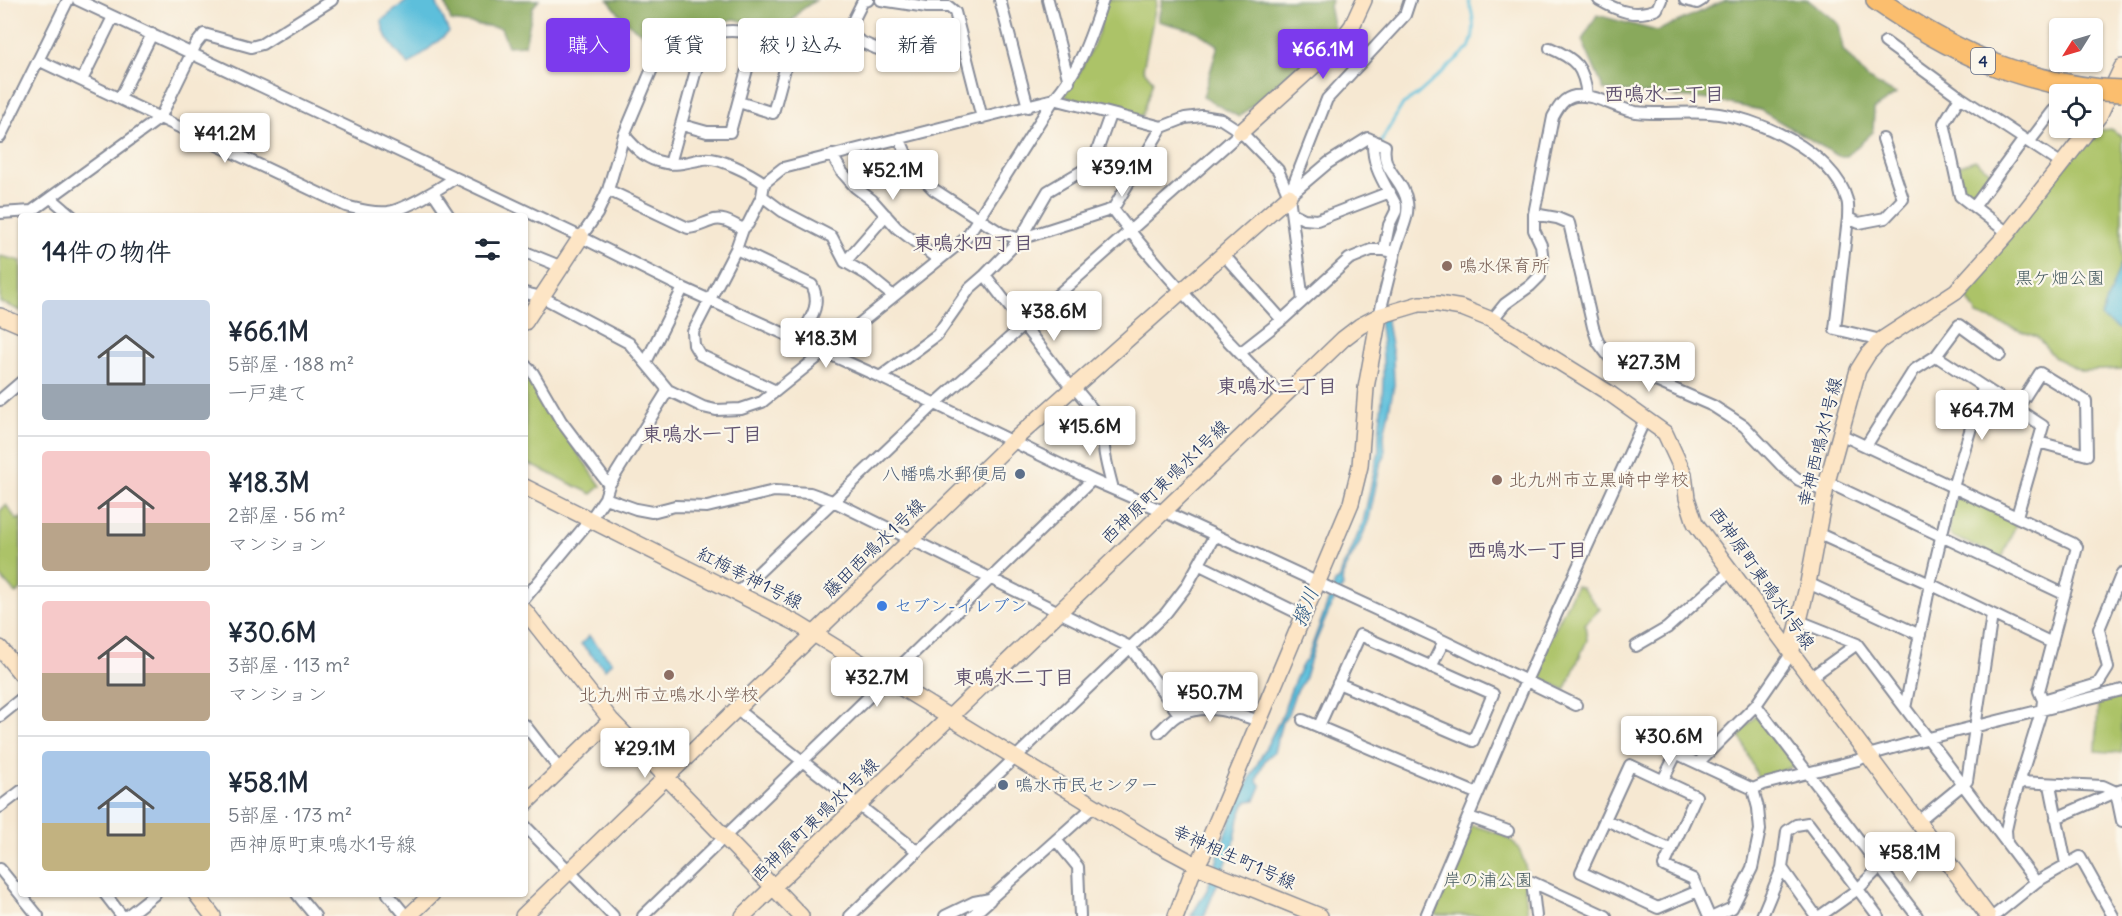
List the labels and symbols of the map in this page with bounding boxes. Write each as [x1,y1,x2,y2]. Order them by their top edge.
north arrow [2049,18,2103,72]
pin: ¥66.1M [1274,29,1372,80]
road number: 4 [1971,48,1995,74]
district label: 西鳴水二丁目 [1604,81,1724,106]
pin: ¥41.2M [176,113,274,164]
pin: ¥39.1M [1073,147,1171,198]
pin: ¥52.1M [844,150,942,201]
district label: 東鳴水四丁目 [913,230,1033,255]
place label: 鳴水保育所 [1459,254,1549,277]
marker: 鳴水保育所 [1440,259,1454,273]
park label: 黒ケ畑公園 [2015,266,2105,289]
pin: ¥38.6M [1005,291,1103,342]
pin: ¥18.3M [777,318,875,369]
pin: ¥27.3M [1600,342,1698,393]
district label: 東鳴水三丁目 [1217,373,1337,398]
street label: 幸神西鳴水1号線 [1792,374,1847,509]
pin: ¥64.7M [1933,390,2031,441]
pin: ¥15.6M [1041,406,1139,457]
street label: 西神原町東鳴水1号線 [1096,415,1233,549]
district label: 東鳴水一丁目 [642,421,762,446]
place label: 八幡鳴水郵便局 [882,462,1008,485]
marker: 八幡鳴水郵便局 [1013,467,1027,481]
place label: 北九州市立黒崎中学校 [1509,468,1689,491]
marker: 北九州市立黒崎中学校 [1490,473,1504,487]
street label: 藤田西鳴水1号線 [818,493,930,602]
street label: 西神原町東鳴水1号線 [1704,502,1820,654]
district label: 西鳴水一丁目 [1467,537,1587,562]
street label: 紅梅幸神1号線 [694,541,807,614]
water label: 撥川 [1285,584,1324,630]
place label: セブン-イレブン [894,594,1028,617]
marker: セブン-イレブン [875,599,889,613]
pin: ¥32.7M [828,657,926,708]
district label: 東鳴水二丁目 [954,664,1074,689]
marker: 北九州市立鳴水小学校 [662,668,676,682]
pin: ¥50.7M [1161,672,1259,723]
place label: 北九州市立鳴水小学校 [579,683,759,706]
pin: ¥30.6M [1620,716,1718,767]
pin: ¥29.1M [596,728,694,779]
street label: 西神原町東鳴水1号線 [746,753,883,887]
place label: 鳴水市民センター [1015,773,1158,796]
marker: 鳴水市民センター [996,778,1010,792]
street label: 幸神相生町1号線 [1169,819,1300,894]
pin: ¥58.1M [1861,832,1959,883]
park label: 岸の浦公園 [1443,868,1533,891]

